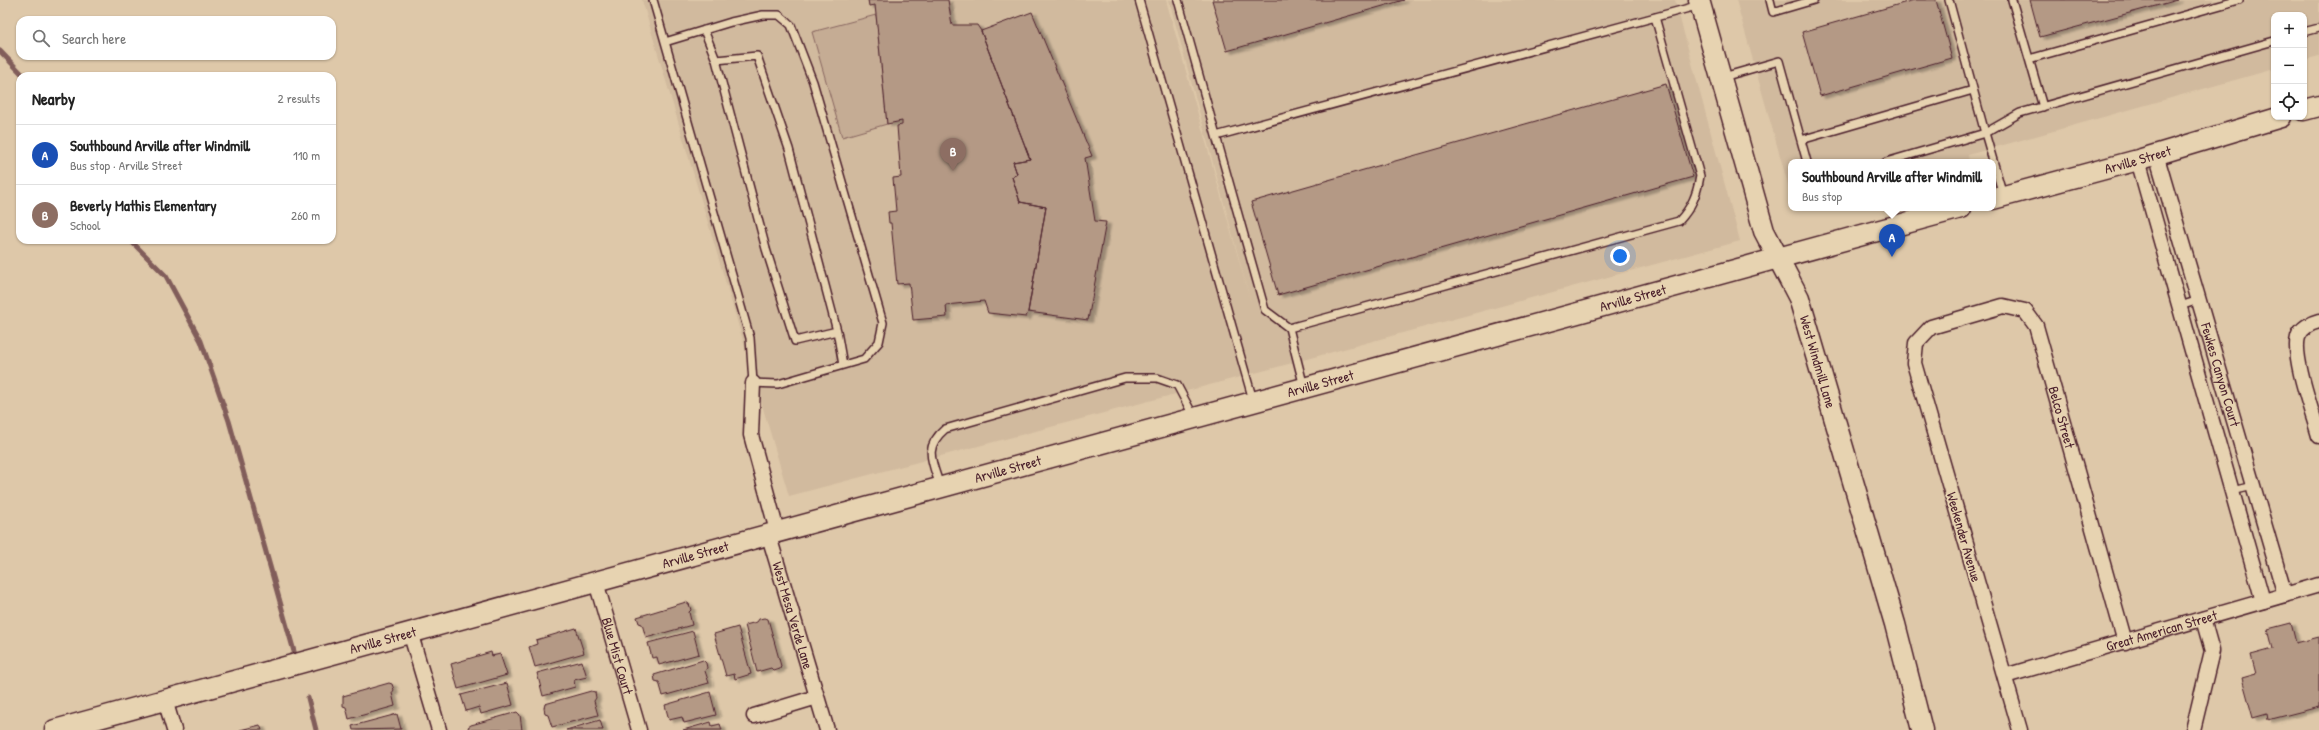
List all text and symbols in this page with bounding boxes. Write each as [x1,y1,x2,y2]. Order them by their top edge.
map controls [2271,12,2307,120]
button: + [2271,12,2307,48]
search box [16,16,336,60]
icon: search [30,27,52,49]
text: Search here [62,28,126,49]
button: − [2271,48,2307,84]
button: locate [2271,84,2307,120]
text: Nearby [32,87,75,110]
text: 2 results [278,89,320,107]
text: Southbound Arville after Windmill [70,135,250,156]
pin: B [940,138,966,171]
street label: Arville Street [2102,141,2173,178]
text: A [42,146,48,164]
text: 110 m [293,146,320,164]
text: Bus stop · Arville Street [70,156,182,174]
popup [1788,159,1996,211]
text: Southbound Arville after Windmill [1802,166,1982,187]
text: Bus stop [1802,187,1842,205]
text: Beverly Mathis Elementary [70,195,217,216]
text: B [42,206,48,224]
text: 260 m [291,206,320,224]
text: School [70,216,100,234]
pin: A [1879,224,1905,257]
your location [1610,246,1630,266]
street label: Arville Street [1597,279,1668,316]
street label: West Windmill Lane [1796,313,1841,411]
street label: Fewkes Canyon Court [2197,320,2245,429]
street label: Arville Street [1285,365,1356,401]
street label: Belco Street [2044,384,2080,450]
street label: Arville Street [972,450,1043,487]
street label: Weekender Avenue [1943,490,1986,584]
street label: Arville Street [660,536,731,572]
street label: West Mesa Verde Lane [768,559,818,672]
street label: Great American Street [2104,605,2219,655]
street label: Blue Mist Court [598,615,638,697]
street label: Arville Street [347,621,418,658]

